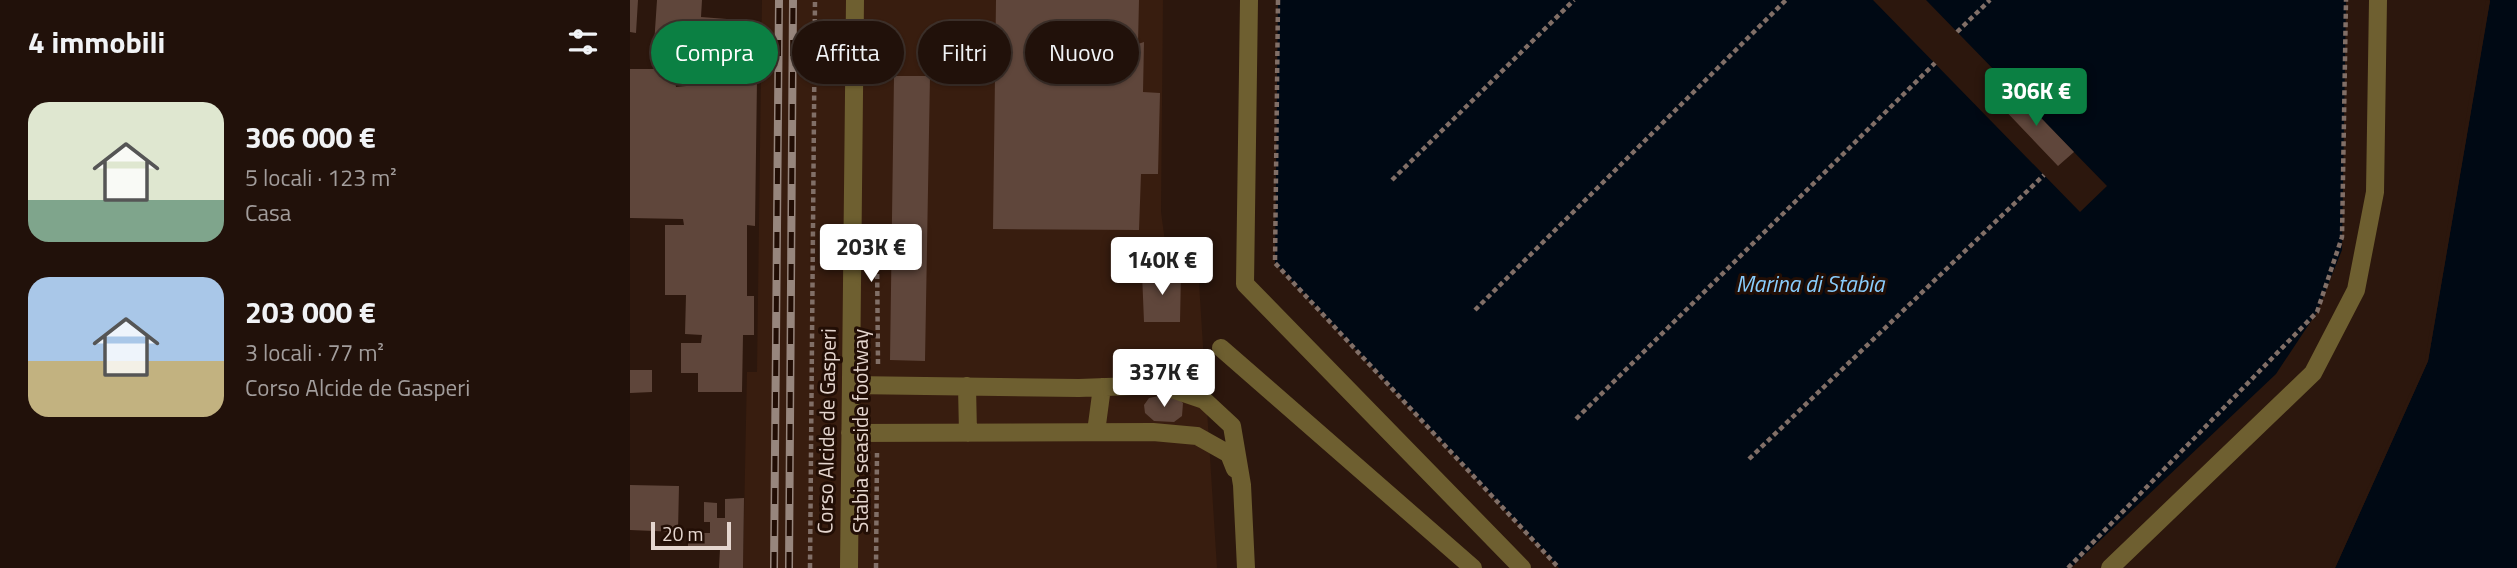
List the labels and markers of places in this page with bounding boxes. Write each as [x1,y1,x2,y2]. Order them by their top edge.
pin: 306K € [1979,68,2093,128]
pin: 203K € [814,224,928,284]
pin: 140K € [1105,238,1219,297]
pin: 337K € [1107,350,1221,409]

